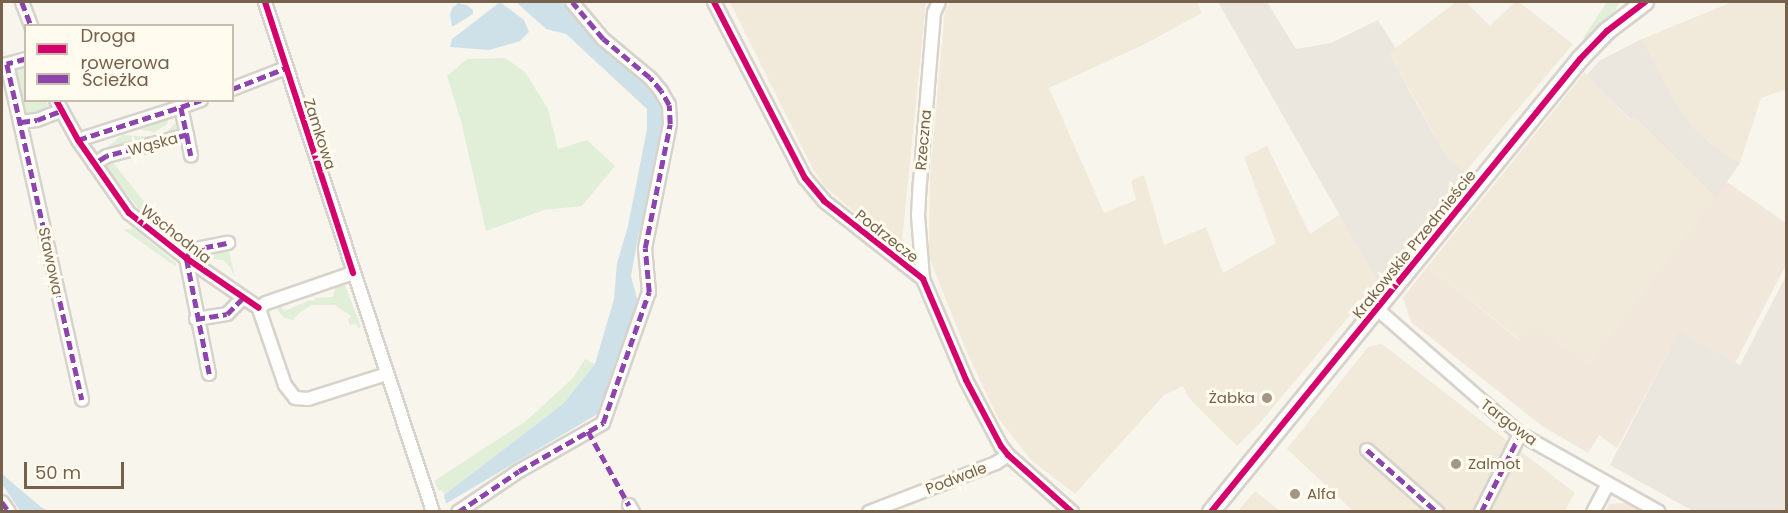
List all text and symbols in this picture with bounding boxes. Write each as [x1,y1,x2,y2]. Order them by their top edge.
text: Droga rowerowa [80,23,170,75]
legend [24,24,234,102]
text: Ścieżka [82,67,149,92]
street label: Zamkowa [300,96,340,172]
street label: Rzeczna [911,109,935,171]
street label: Wąska [126,129,180,159]
street label: Krakowskie Przedmieście [1349,166,1479,322]
street label: Wschodnia [137,201,215,267]
street label: Podrzecze [852,206,922,266]
street label: Stawowa [35,226,67,296]
place label: Żabka [1209,389,1255,407]
marker: Żabka [1260,391,1274,405]
street label: Targowa [1477,395,1541,449]
scale bar [27,450,128,488]
place label: Zalmot [1468,455,1520,473]
marker: Zalmot [1449,457,1463,471]
street label: Podwale [923,458,989,498]
text: 50 m [35,460,81,485]
place label: Alfa [1307,485,1336,503]
marker: Alfa [1288,487,1302,501]

